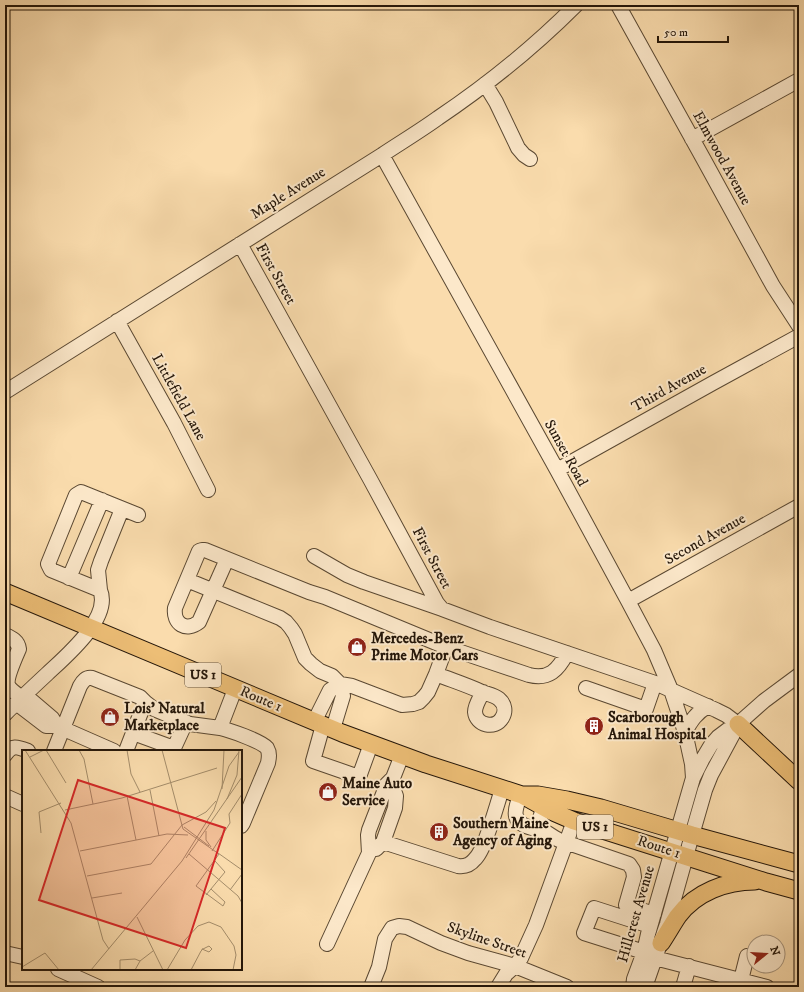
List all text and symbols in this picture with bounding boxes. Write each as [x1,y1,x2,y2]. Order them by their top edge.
scale bar [658,18,728,44]
text: 50 m [664,25,688,40]
street label: Elmwood Avenue [688,108,756,208]
street label: Maple Avenue [247,163,329,223]
street label: First Street [251,240,301,308]
street label: Littlefield Lane [147,350,211,444]
street label: Third Avenue [628,360,710,416]
street label: Sunset Road [540,416,592,490]
street label: Second Avenue [661,509,749,569]
street label: First Street [408,524,456,592]
place label: Mercedes-Benz Prime Motor Cars [371,629,478,665]
shop icon: Mercedes-Benz Prime Motor Cars [346,636,368,658]
road number: US 1 [185,663,221,687]
street label: Route 1 [237,682,285,716]
place label: Lois' Natural Marketplace [124,699,205,735]
shop icon: Lois' Natural Marketplace [99,706,121,728]
place label: Scarborough Animal Hospital [607,708,707,744]
building icon: Scarborough Animal Hospital [583,715,605,737]
inset map [22,750,242,970]
place label: Maine Auto Service [342,774,413,810]
shop icon: Maine Auto Service [317,781,339,803]
place label: Southern Maine Agency of Aging [452,814,552,850]
road number: US 1 [577,815,613,839]
building icon: Southern Maine Agency of Aging [428,821,450,843]
street label: Route 1 [635,831,683,863]
street label: Hillcrest Avenue [613,863,659,965]
street label: Skyline Street [445,917,530,963]
north arrow [746,934,786,974]
text: N [767,945,783,958]

